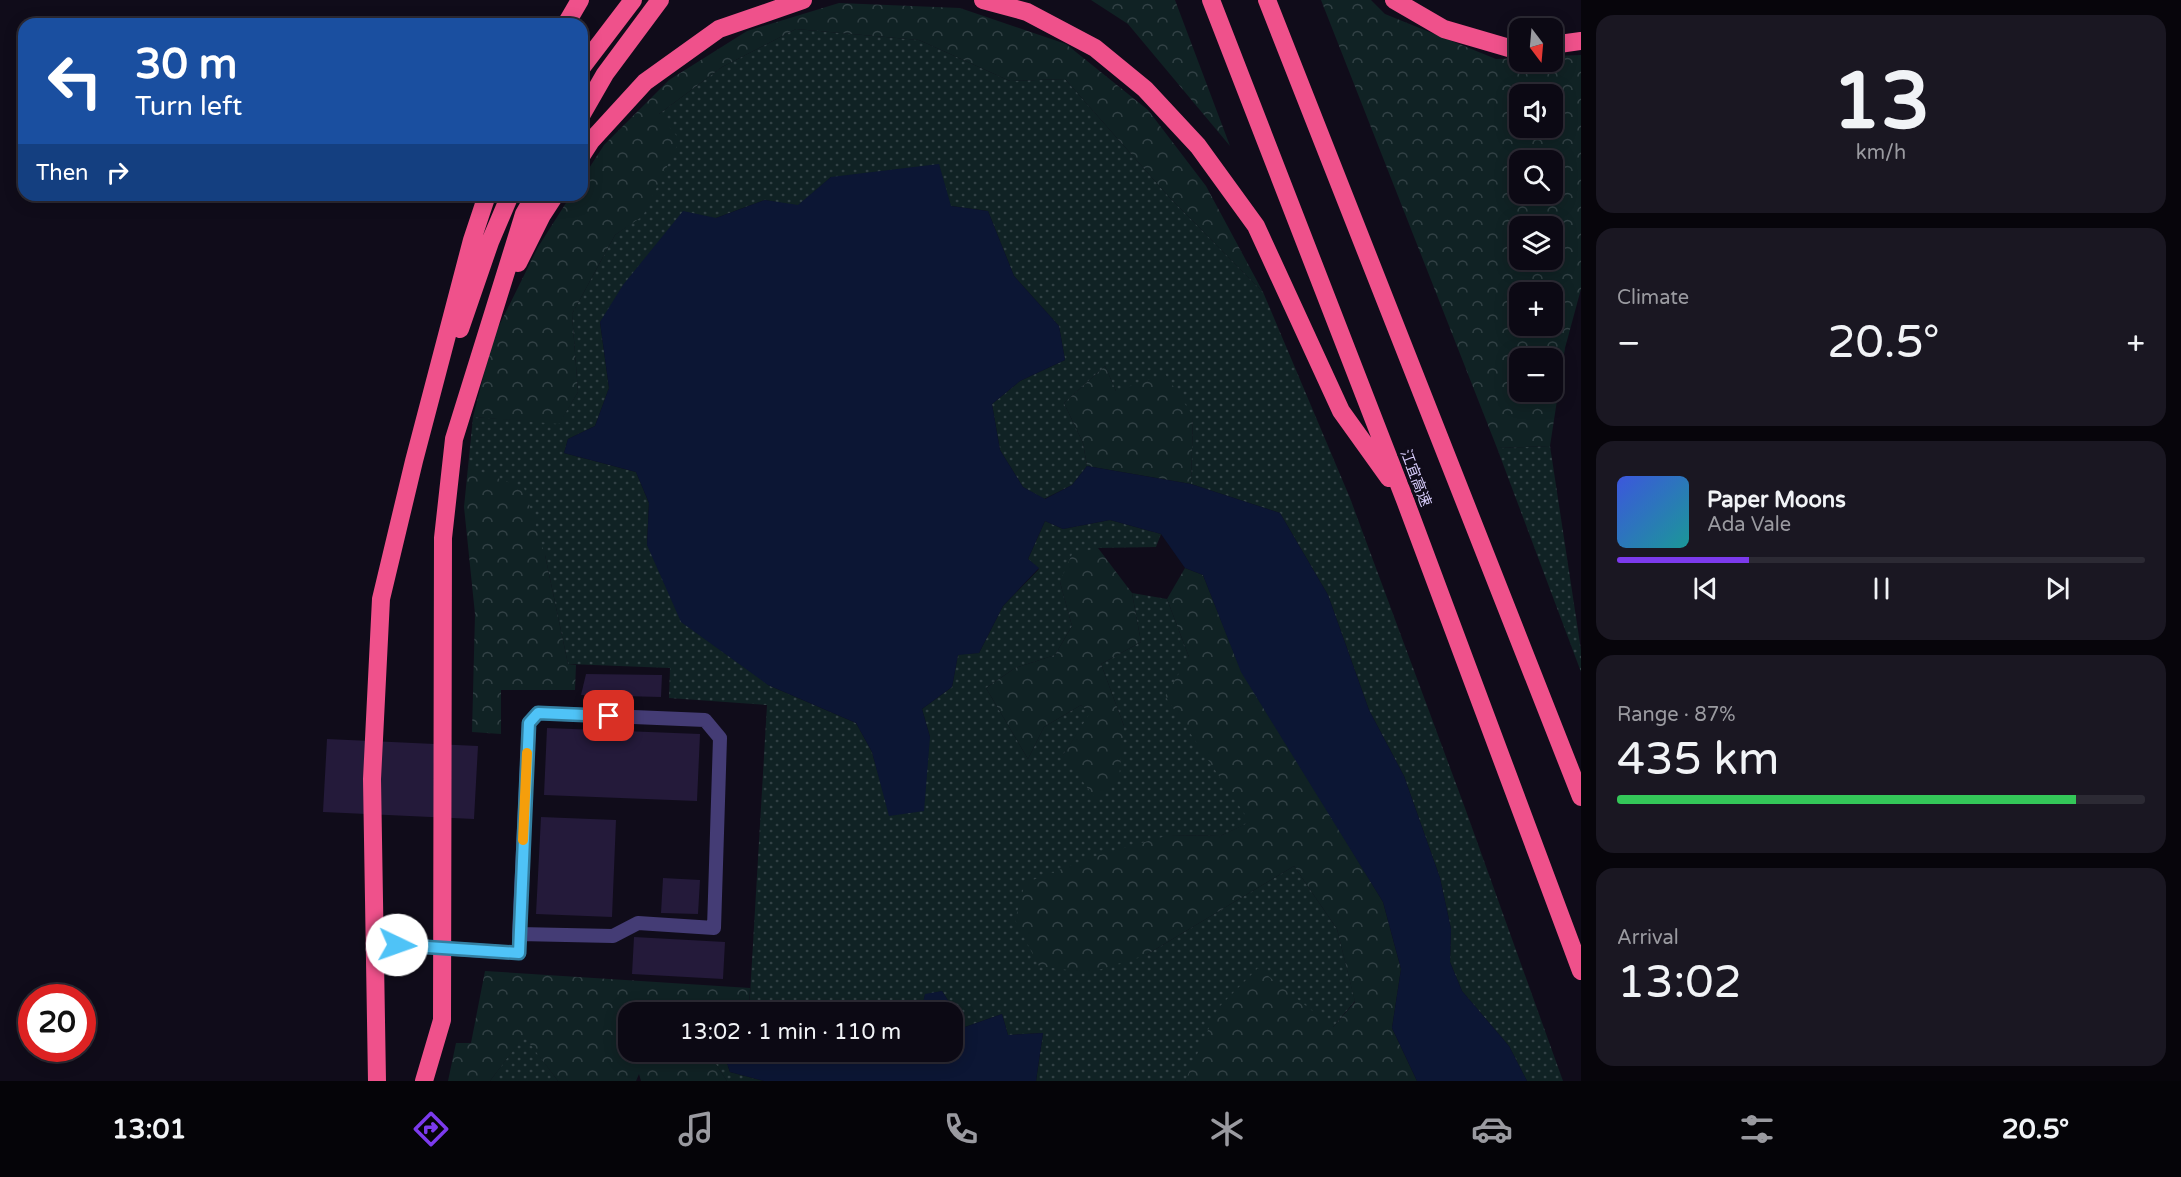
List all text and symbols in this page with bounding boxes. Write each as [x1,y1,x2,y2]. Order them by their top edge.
north arrow [1509,18,1563,72]
map controls [1509,18,1563,402]
text: 30 m [135,39,237,90]
icon: left [36,42,114,120]
text: 13 [1832,55,1930,149]
button: sound [1509,84,1563,138]
text: Turn left [135,90,242,123]
text: km/h [1856,141,1906,165]
button: search [1509,150,1563,204]
icon: right [101,156,134,189]
text: Then [36,160,89,186]
button: layers [1509,216,1563,270]
button: + [1509,282,1563,336]
text: Climate [1617,286,1689,310]
text: 20.5° [1827,316,1940,370]
text: − [1617,324,1641,363]
text: + [2126,324,2145,363]
button: − [1509,348,1563,402]
street label: 江宜高速 [1397,447,1435,509]
text: Paper Moons [1707,487,1846,513]
text: Ada Vale [1707,513,1791,537]
icon: previous [1689,572,1722,605]
icon: pause [1865,572,1898,605]
icon: next [2041,572,2074,605]
pin [583,690,634,741]
icon: arrive [592,699,625,732]
text: Range · 87% [1617,703,1736,727]
text: 435 km [1617,733,1779,787]
position arrow [365,913,429,977]
text: Arrival [1617,926,1679,950]
text: 13:02 [1617,956,1742,1010]
speed limit sign: 20 [18,984,96,1062]
text: 13:02 · 1 min · 110 m [680,1019,901,1045]
icon: directions [410,1108,452,1150]
icon: music [675,1108,717,1150]
icon: phone [940,1108,982,1150]
icon: climate [1206,1108,1248,1150]
icon: car [1471,1108,1513,1150]
icon: filters [1736,1108,1778,1150]
text: 13:01 [112,1113,187,1146]
text: 20.5° [2002,1113,2069,1146]

